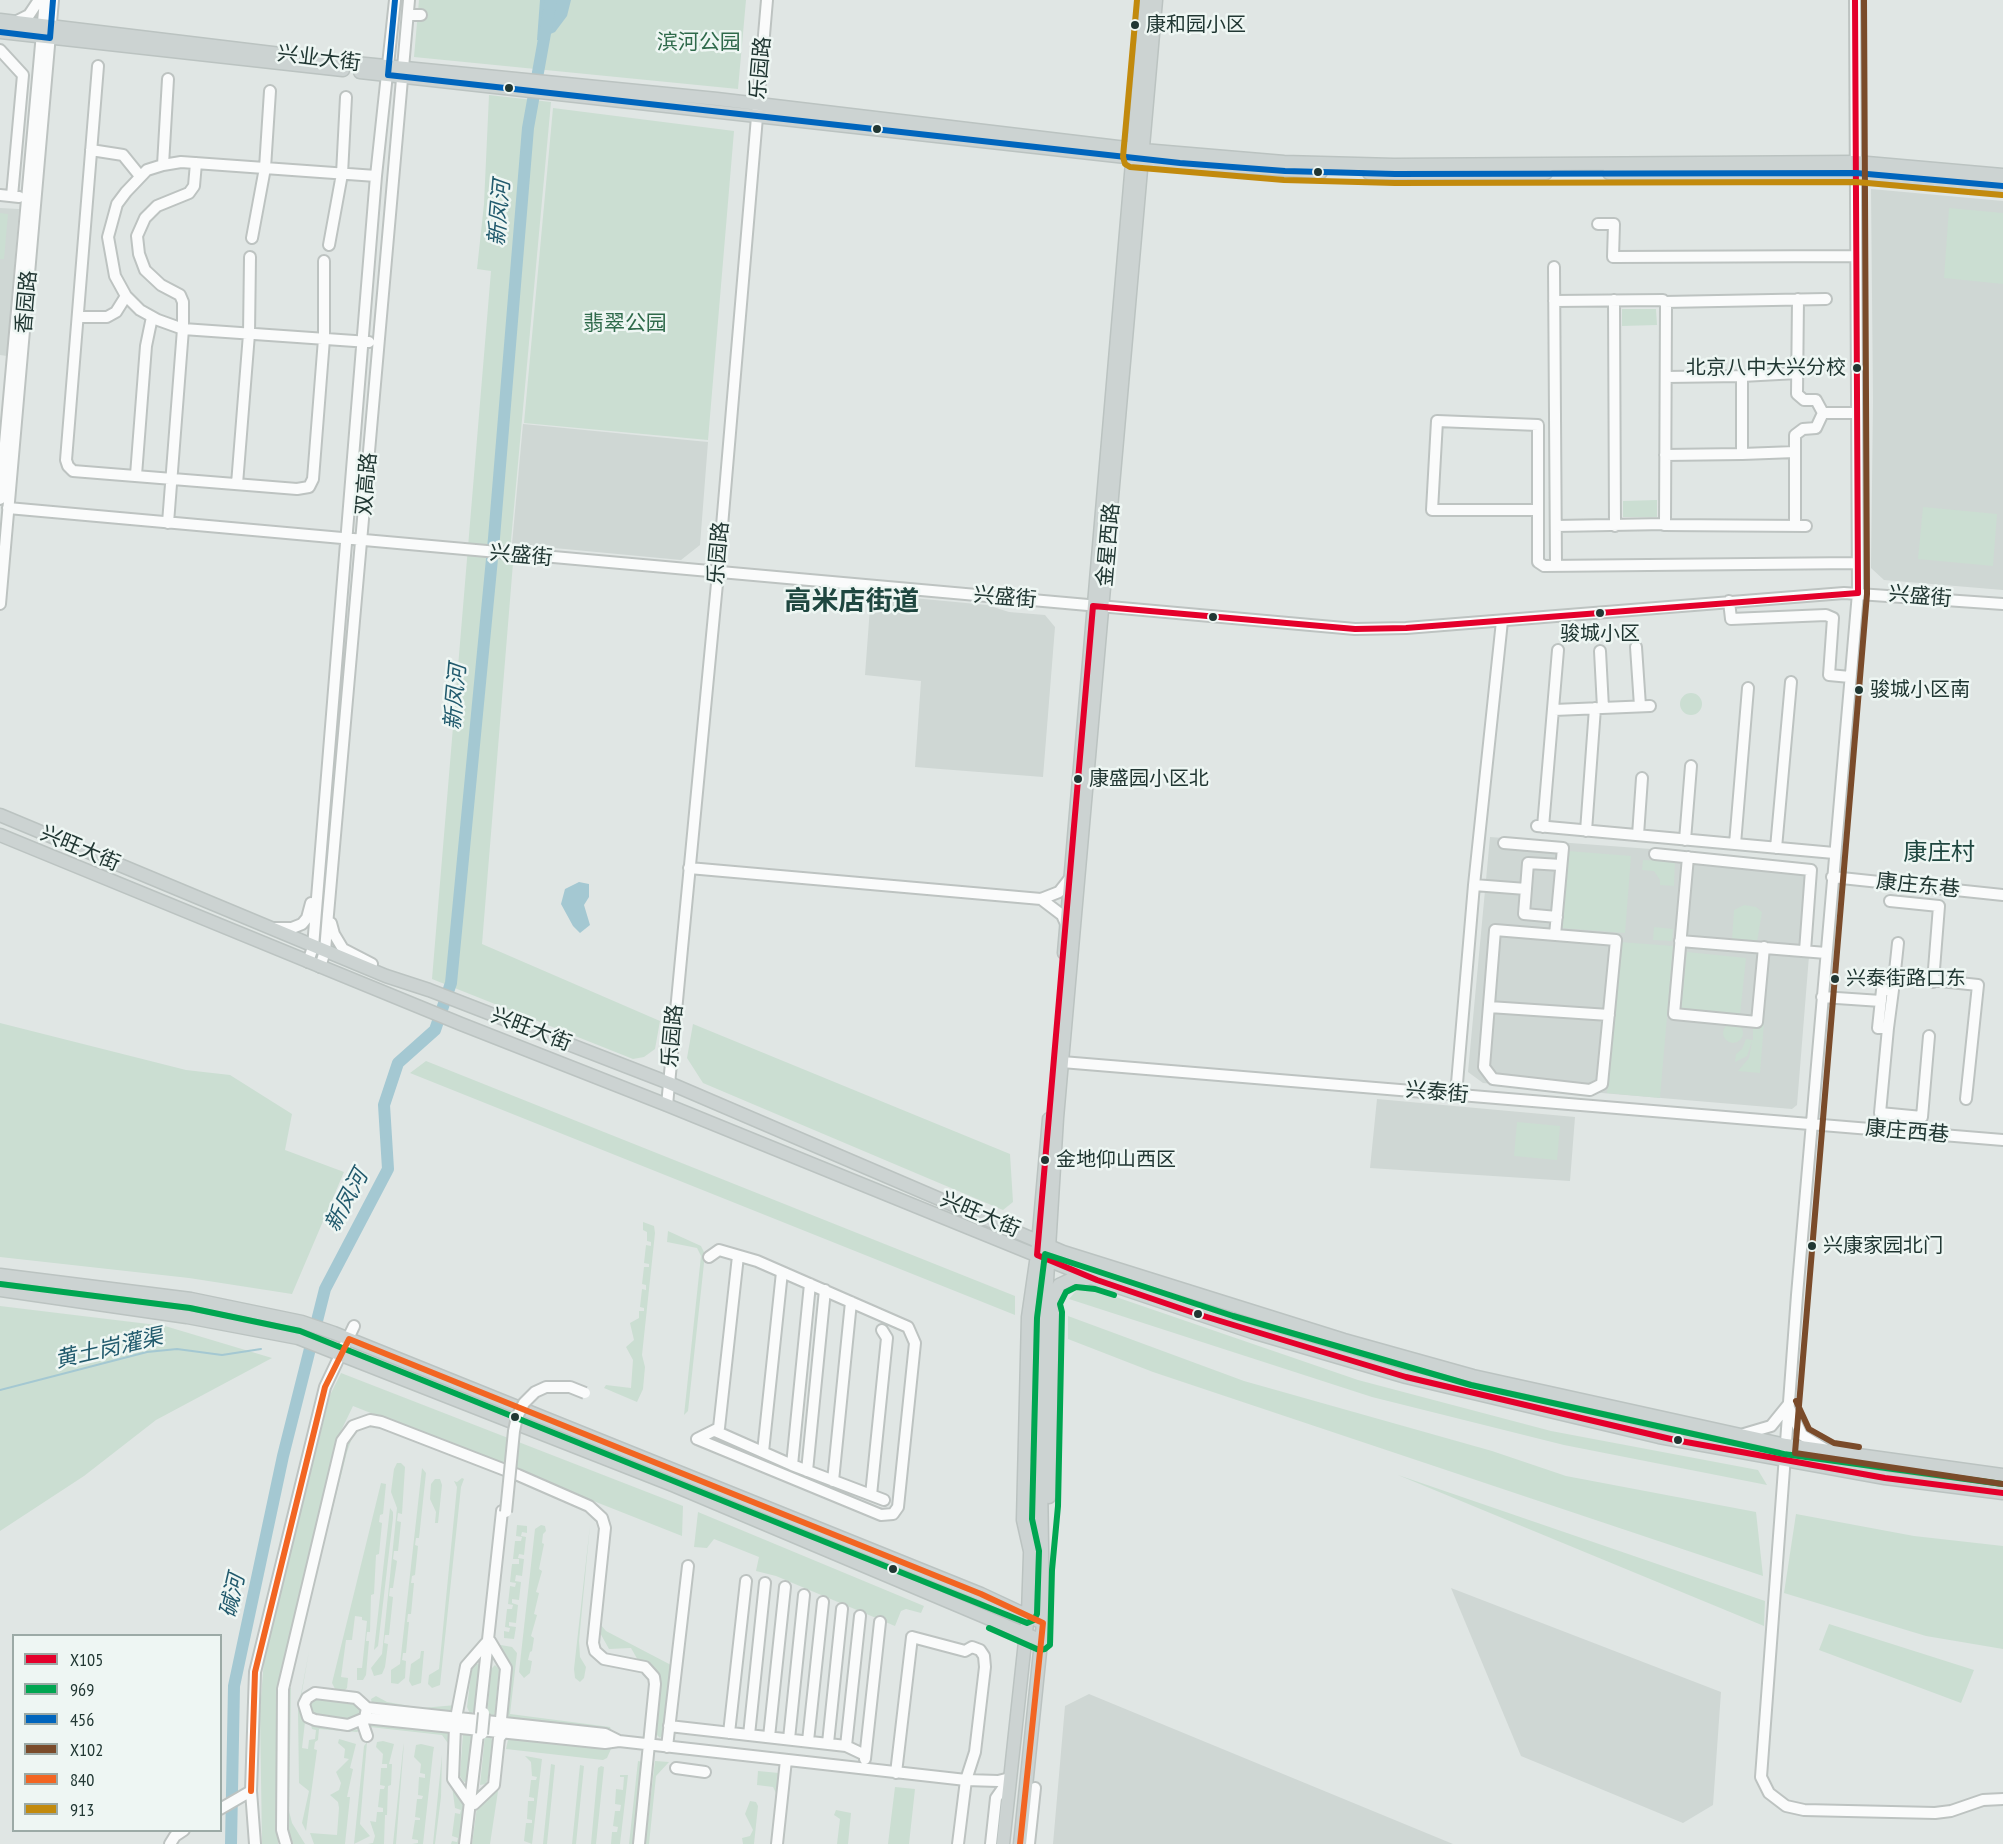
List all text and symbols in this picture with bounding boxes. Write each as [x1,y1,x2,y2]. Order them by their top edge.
place label: 康和园小区 [1146,13,1246,37]
marker: 康和园小区 [1129,19,1141,31]
park label: 滨河公园 [657,30,741,56]
street label: 乐园路 [746,36,776,100]
street label: 兴业大街 [276,41,362,77]
unlabelled marker [503,82,515,94]
unlabelled marker [871,123,883,135]
unlabelled marker [1312,166,1324,178]
water label: 新凤河 [484,179,516,247]
street label: 香园路 [12,270,42,334]
park label: 翡翠公园 [583,311,667,337]
place label: 北京八中大兴分校 [1686,356,1846,380]
marker: 北京八中大兴分校 [1851,362,1863,374]
street label: 双高路 [352,452,382,516]
street label: 金星西路 [1093,502,1125,588]
street label: 乐园路 [704,521,734,585]
street label: 兴盛街 [489,541,553,571]
street label: 兴盛街 [1888,582,1952,612]
street label: 兴盛街 [973,583,1037,613]
district label: 高米店街道 [785,586,919,618]
marker: 骏城小区 [1594,607,1606,619]
unlabelled marker [1207,611,1219,623]
place label: 骏城小区 [1560,622,1640,646]
water label: 新凤河 [440,663,472,731]
place label: 骏城小区南 [1870,678,1970,702]
marker: 骏城小区南 [1853,684,1865,696]
place label: 康盛园小区北 [1089,767,1209,791]
marker: 康盛园小区北 [1072,773,1084,785]
street label: 兴旺大街 [36,821,124,877]
district label: 康庄村 [1903,839,1975,867]
street label: 康庄东巷 [1875,869,1961,903]
place label: 兴泰街路口东 [1846,967,1966,991]
marker: 兴泰街路口东 [1829,973,1841,985]
street label: 兴旺大街 [487,1003,575,1057]
street label: 乐园路 [658,1004,688,1068]
street label: 兴泰街 [1405,1078,1469,1108]
street label: 康庄西巷 [1864,1116,1950,1148]
place label: 金地仰山西区 [1056,1148,1176,1172]
marker: 金地仰山西区 [1039,1154,1051,1166]
water label: 新凤河 [320,1166,374,1236]
street label: 兴旺大街 [936,1187,1024,1243]
place label: 兴康家园北门 [1823,1234,1943,1258]
marker: 兴康家园北门 [1806,1240,1818,1252]
unlabelled marker [1192,1308,1204,1320]
water label: 黄土岗灌渠 [52,1324,166,1374]
unlabelled marker [509,1411,521,1423]
unlabelled marker [1672,1434,1684,1446]
unlabelled marker [887,1563,899,1575]
water label: 碱河 [215,1572,251,1620]
legend [12,1634,222,1832]
text: X105 [70,1648,103,1671]
text: 969 [70,1678,94,1701]
text: 456 [70,1708,94,1731]
text: X102 [70,1738,103,1761]
text: 840 [70,1768,94,1791]
text: 913 [70,1798,94,1821]

